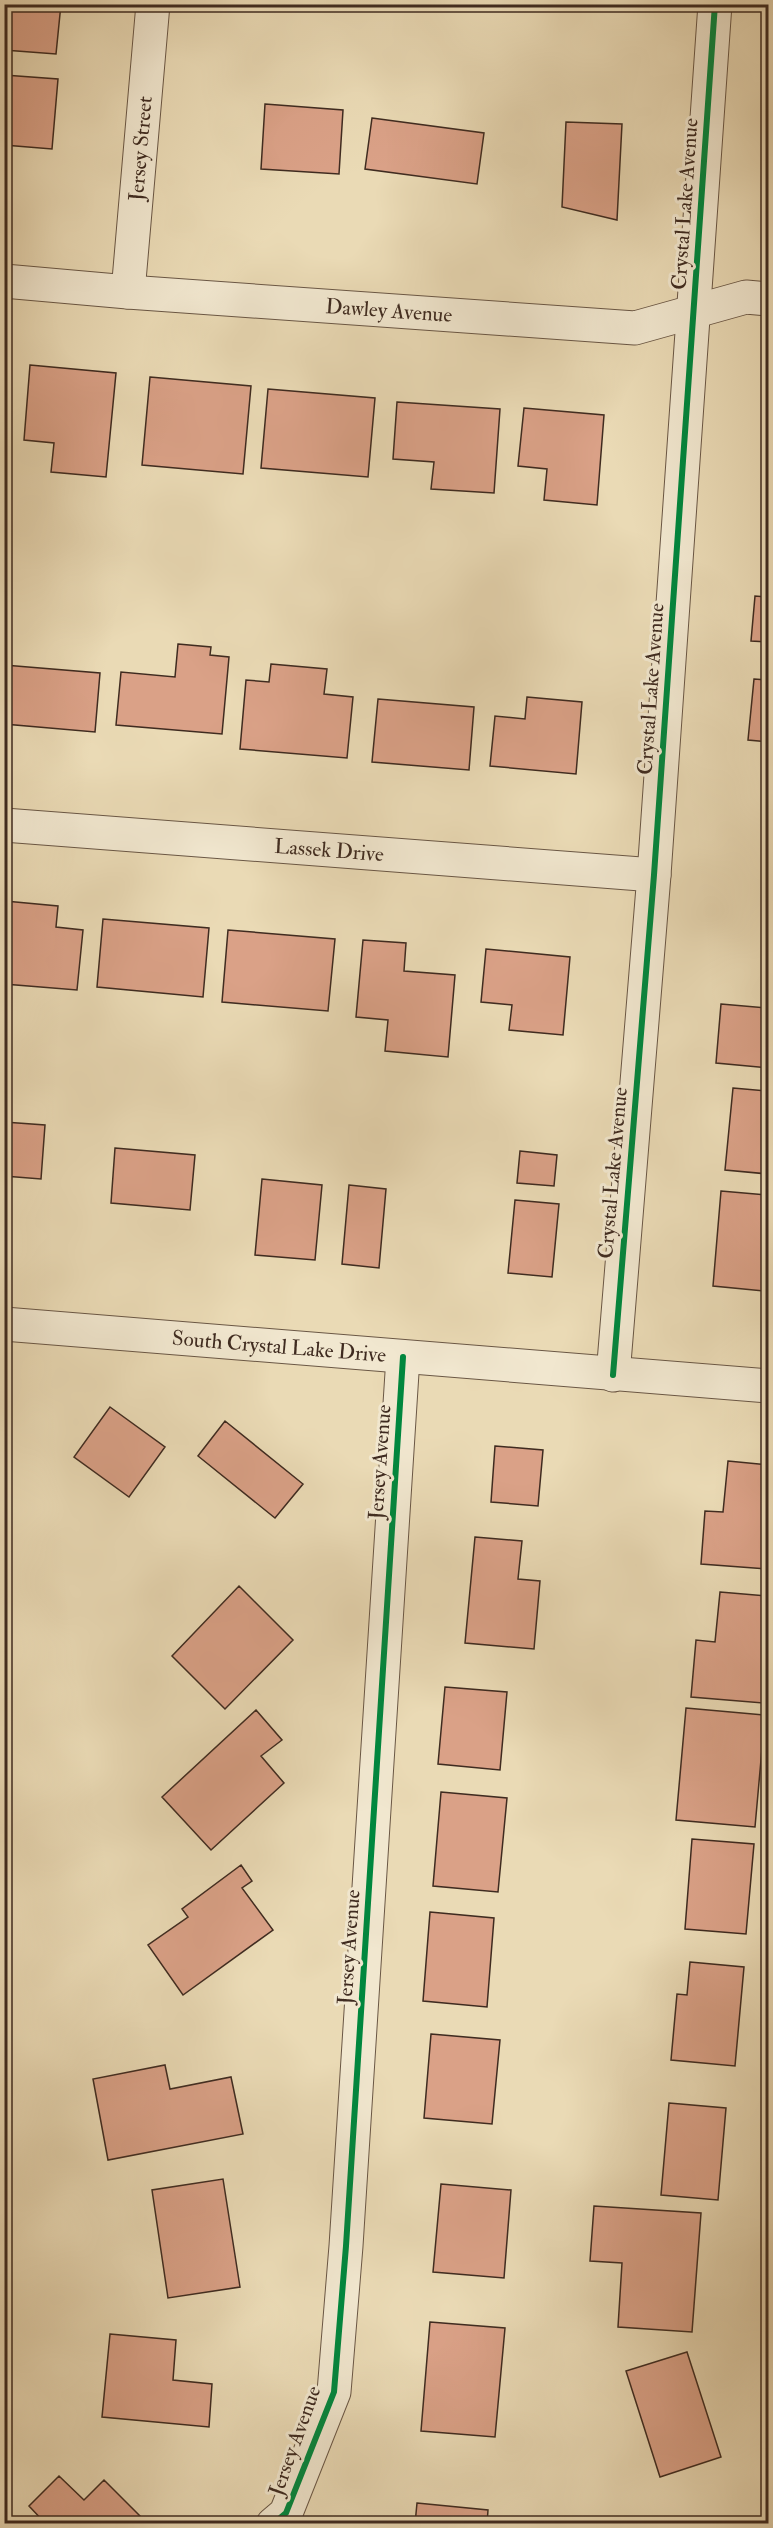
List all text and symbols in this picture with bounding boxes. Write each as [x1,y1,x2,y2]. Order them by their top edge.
street label: Jersey Street [122,95,158,203]
street label: Crystal Lake Avenue [666,117,704,291]
street label: Dawley Avenue [325,293,453,329]
street label: Crystal Lake Avenue [632,602,670,776]
street label: Lassek Drive [273,832,385,868]
street label: Crystal Lake Avenue [592,1086,634,1260]
street label: South Crystal Lake Drive [171,1324,387,1368]
street label: Jersey Avenue [362,1403,397,1521]
street label: Jersey Avenue [331,1888,366,2006]
street label: Jersey Avenue [262,2382,327,2501]

